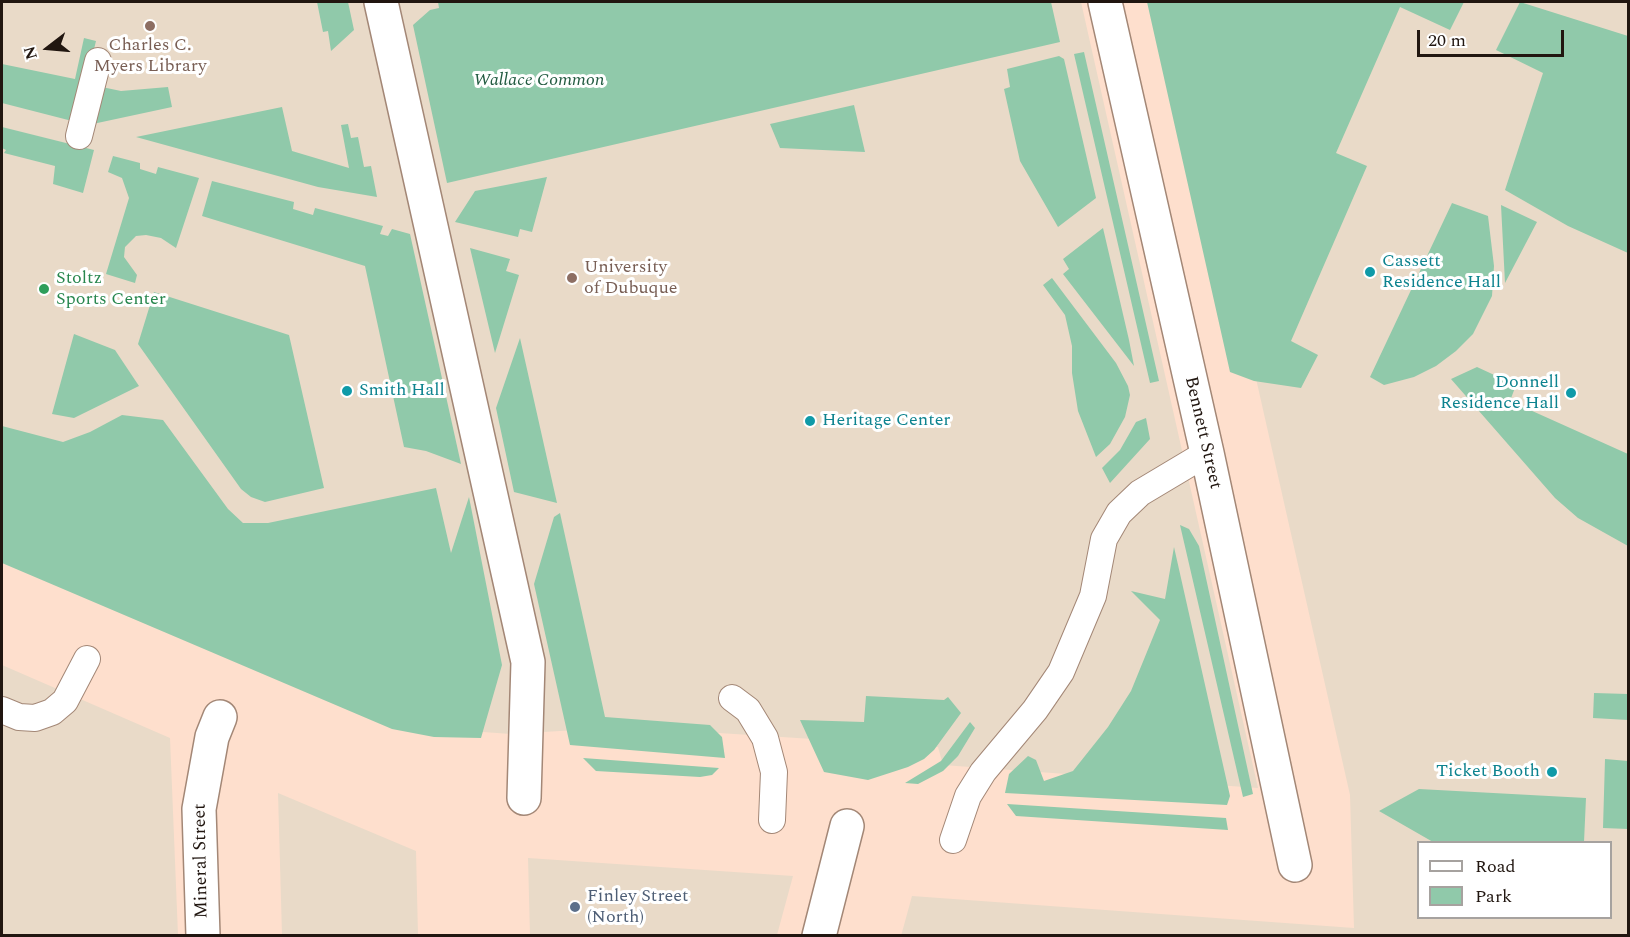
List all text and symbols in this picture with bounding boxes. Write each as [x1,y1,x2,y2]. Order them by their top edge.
north arrow [18,18,78,78]
scale bar [1420,18,1567,56]
marker: Charles C. Myers Library [143,19,157,33]
text: 20 m [1428,27,1466,54]
place label: Charles C. Myers Library [93,35,207,78]
text: N [17,43,44,63]
park label: Wallace Common [473,70,605,92]
place label: Cassett Residence Hall [1382,251,1501,294]
place label: University of Dubuque [584,257,677,300]
marker: Cassett Residence Hall [1363,265,1377,279]
place label: Stoltz Sports Center [56,268,166,310]
marker: University of Dubuque [565,271,579,285]
marker: Stoltz Sports Center [37,282,51,296]
place label: Donnell Residence Hall [1440,372,1559,415]
street label: Bennett Street [1179,375,1225,491]
place label: Smith Hall [359,380,445,402]
marker: Smith Hall [340,384,354,398]
marker: Donnell Residence Hall [1564,386,1578,400]
place label: Heritage Center [822,410,951,432]
marker: Heritage Center [803,414,817,428]
place label: Ticket Booth [1436,761,1540,783]
marker: Ticket Booth [1545,765,1559,779]
street label: Mineral Street [190,803,214,919]
legend [1417,841,1612,919]
text: Road [1475,853,1516,880]
text: Park [1475,883,1512,910]
place label: Finley Street (North) [587,886,688,928]
marker: Finley Street (North) [568,900,582,914]

